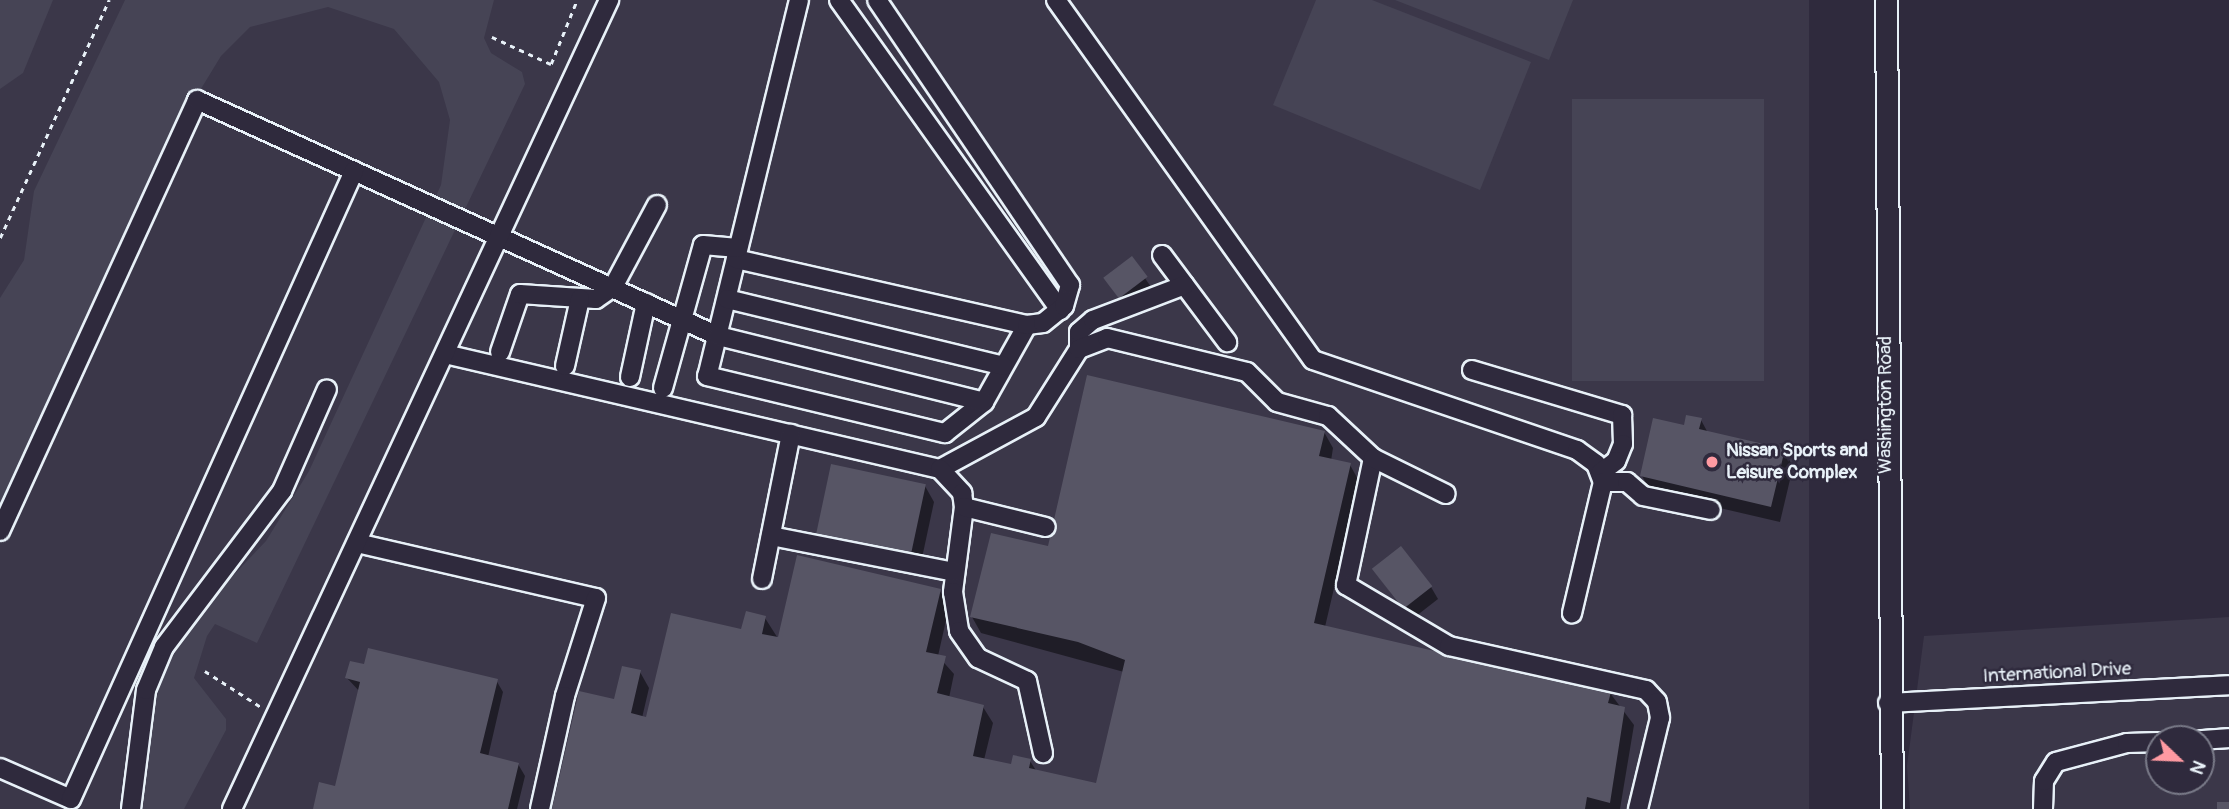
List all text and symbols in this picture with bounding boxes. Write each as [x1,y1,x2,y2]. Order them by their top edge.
street label: Washington Road [1875,336,1897,474]
place label: Nissan Sports and Leisure Complex [1726,440,1868,484]
marker: Nissan Sports and Leisure Complex [1704,454,1720,470]
street label: International Drive [1982,658,2132,688]
north arrow [2145,725,2215,795]
text: N [2184,757,2211,778]

